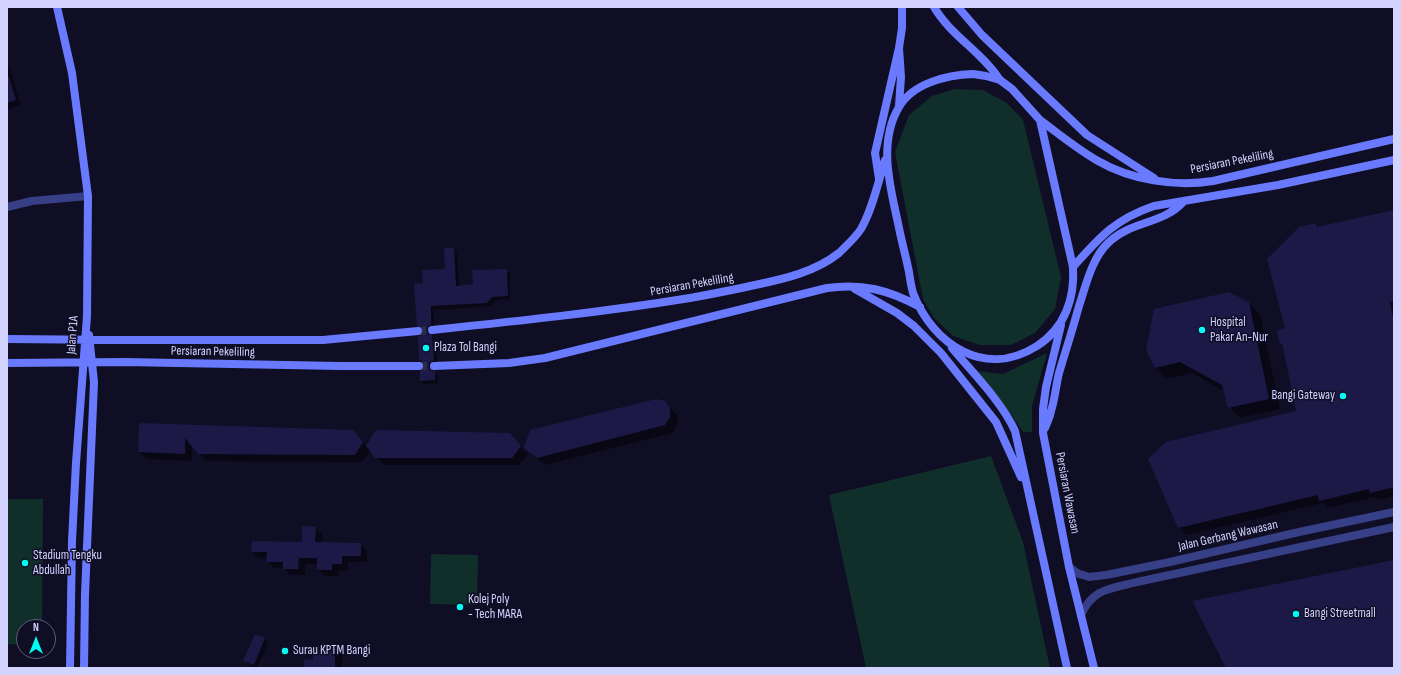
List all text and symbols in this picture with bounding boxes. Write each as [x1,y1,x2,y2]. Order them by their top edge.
street label: Persiaran Pekeliling [1189,146,1275,178]
street label: Persiaran Pekeliling [649,270,735,300]
street label: Jalan P1A [64,315,82,355]
place label: Hospital Pakar An-Nur [1210,315,1268,346]
marker: Hospital Pakar An-Nur [1197,325,1207,335]
place label: Plaza Tol Bangi [434,340,497,356]
street label: Persiaran Pekeliling [171,343,255,361]
marker: Plaza Tol Bangi [421,343,431,353]
place label: Bangi Gateway [1271,388,1335,404]
marker: Bangi Gateway [1338,391,1348,401]
street label: Persiaran Wawasan [1051,451,1083,535]
street label: Jalan Gerbang Wawasan [1177,517,1279,555]
place label: Stadium Tengku Abdullah [33,548,102,579]
marker: Stadium Tengku Abdullah [20,558,30,568]
place label: Kolej Poly - Tech MARA [468,592,522,623]
marker: Kolej Poly - Tech MARA [455,602,465,612]
place label: Bangi Streetmall [1304,606,1376,622]
marker: Bangi Streetmall [1291,609,1301,619]
north arrow [16,619,56,659]
text: N [33,621,39,634]
place label: Surau KPTM Bangi [293,643,370,659]
marker: Surau KPTM Bangi [280,646,290,656]

